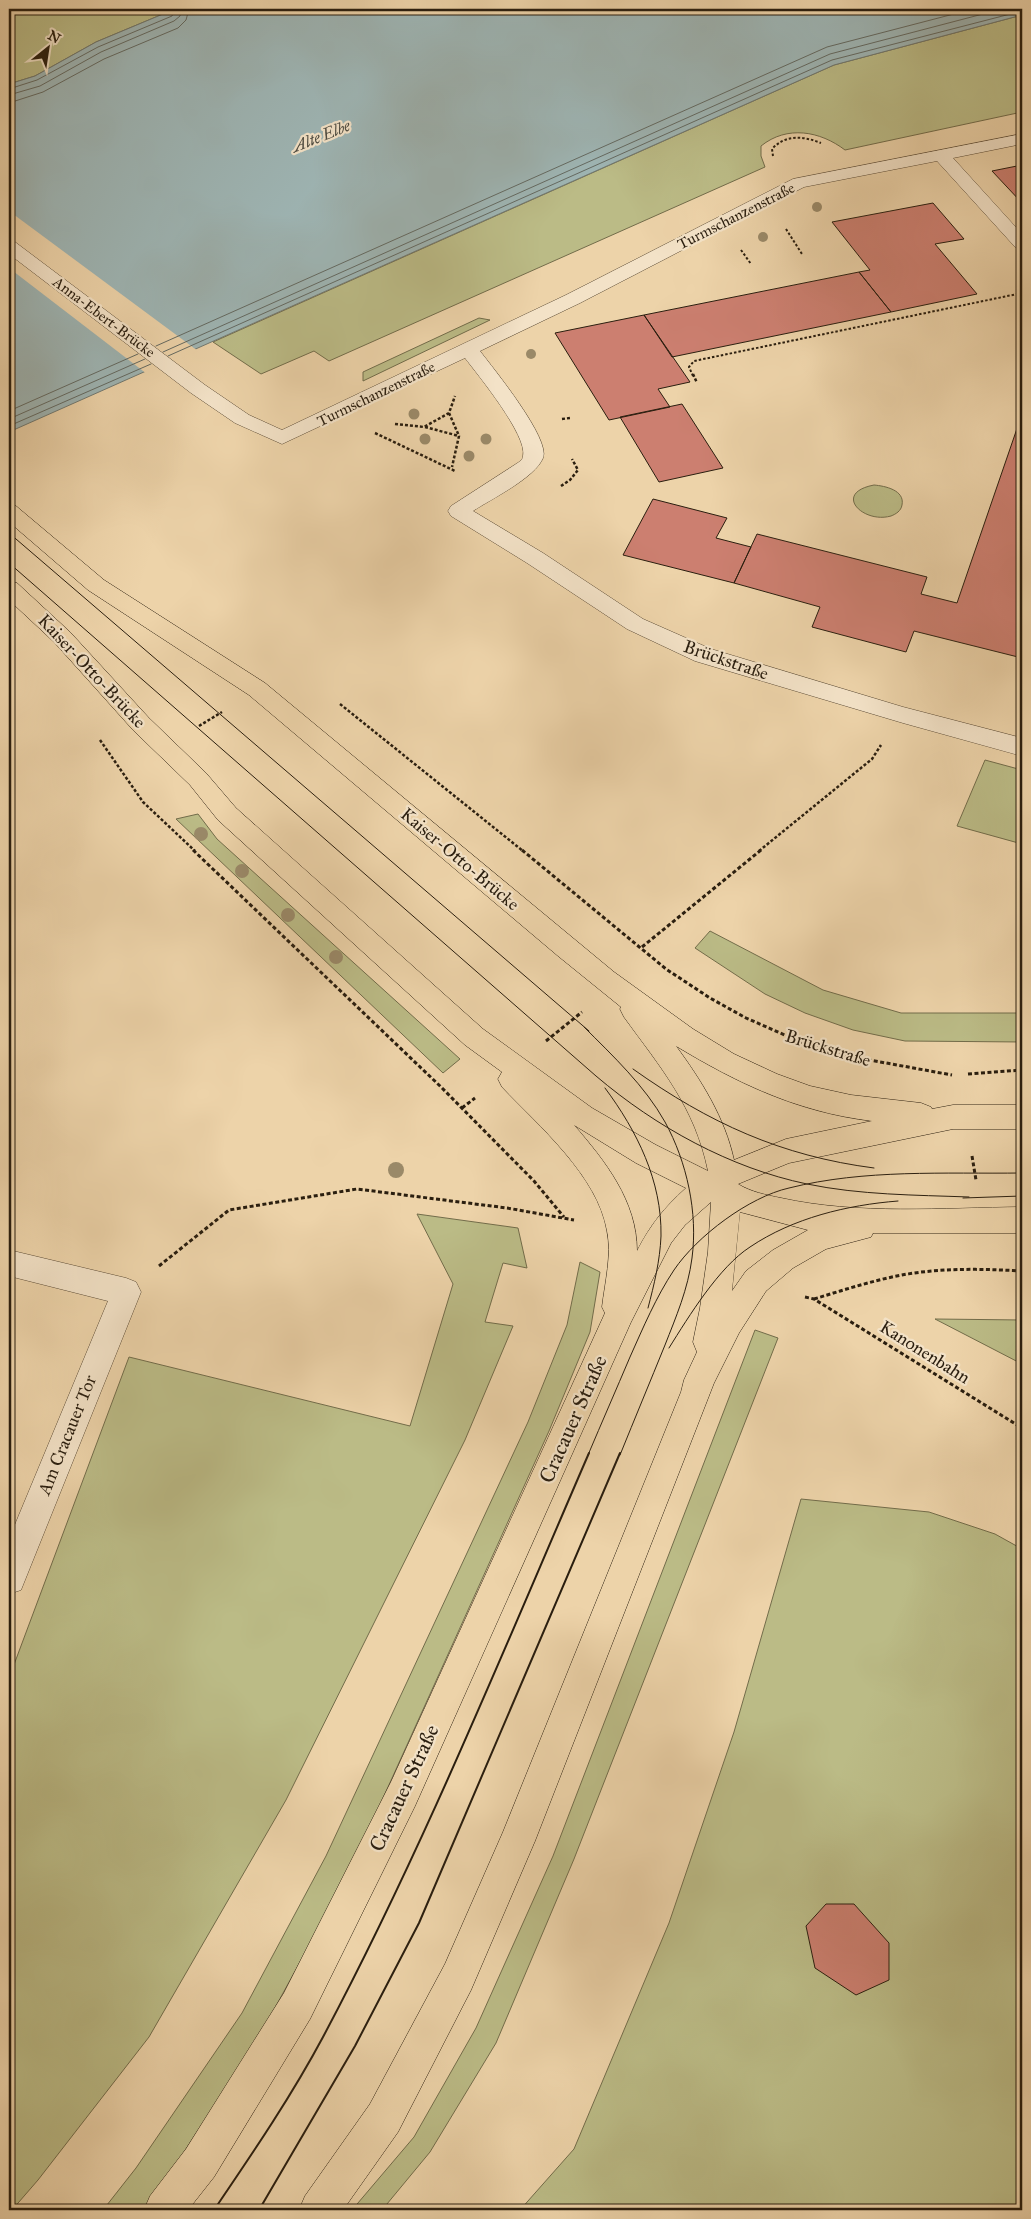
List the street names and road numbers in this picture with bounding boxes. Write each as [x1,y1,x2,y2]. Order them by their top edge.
street label: Turmschanzenstraße [674,179,798,253]
street label: Anna-Ebert-Brücke [49,272,159,361]
street label: Turmschanzenstraße [314,358,438,430]
street label: Kaiser-Otto-Brücke [33,609,151,733]
street label: Brückstraße [681,635,771,685]
street label: Kaiser-Otto-Brücke [396,803,524,915]
street label: Brückstraße [783,1025,873,1071]
street label: Kanonenbahn [876,1316,974,1389]
street label: Cracauer Straße [533,1351,613,1487]
street label: Am Cracauer Tor [33,1372,101,1499]
street label: Cracauer Straße [363,1720,445,1856]

